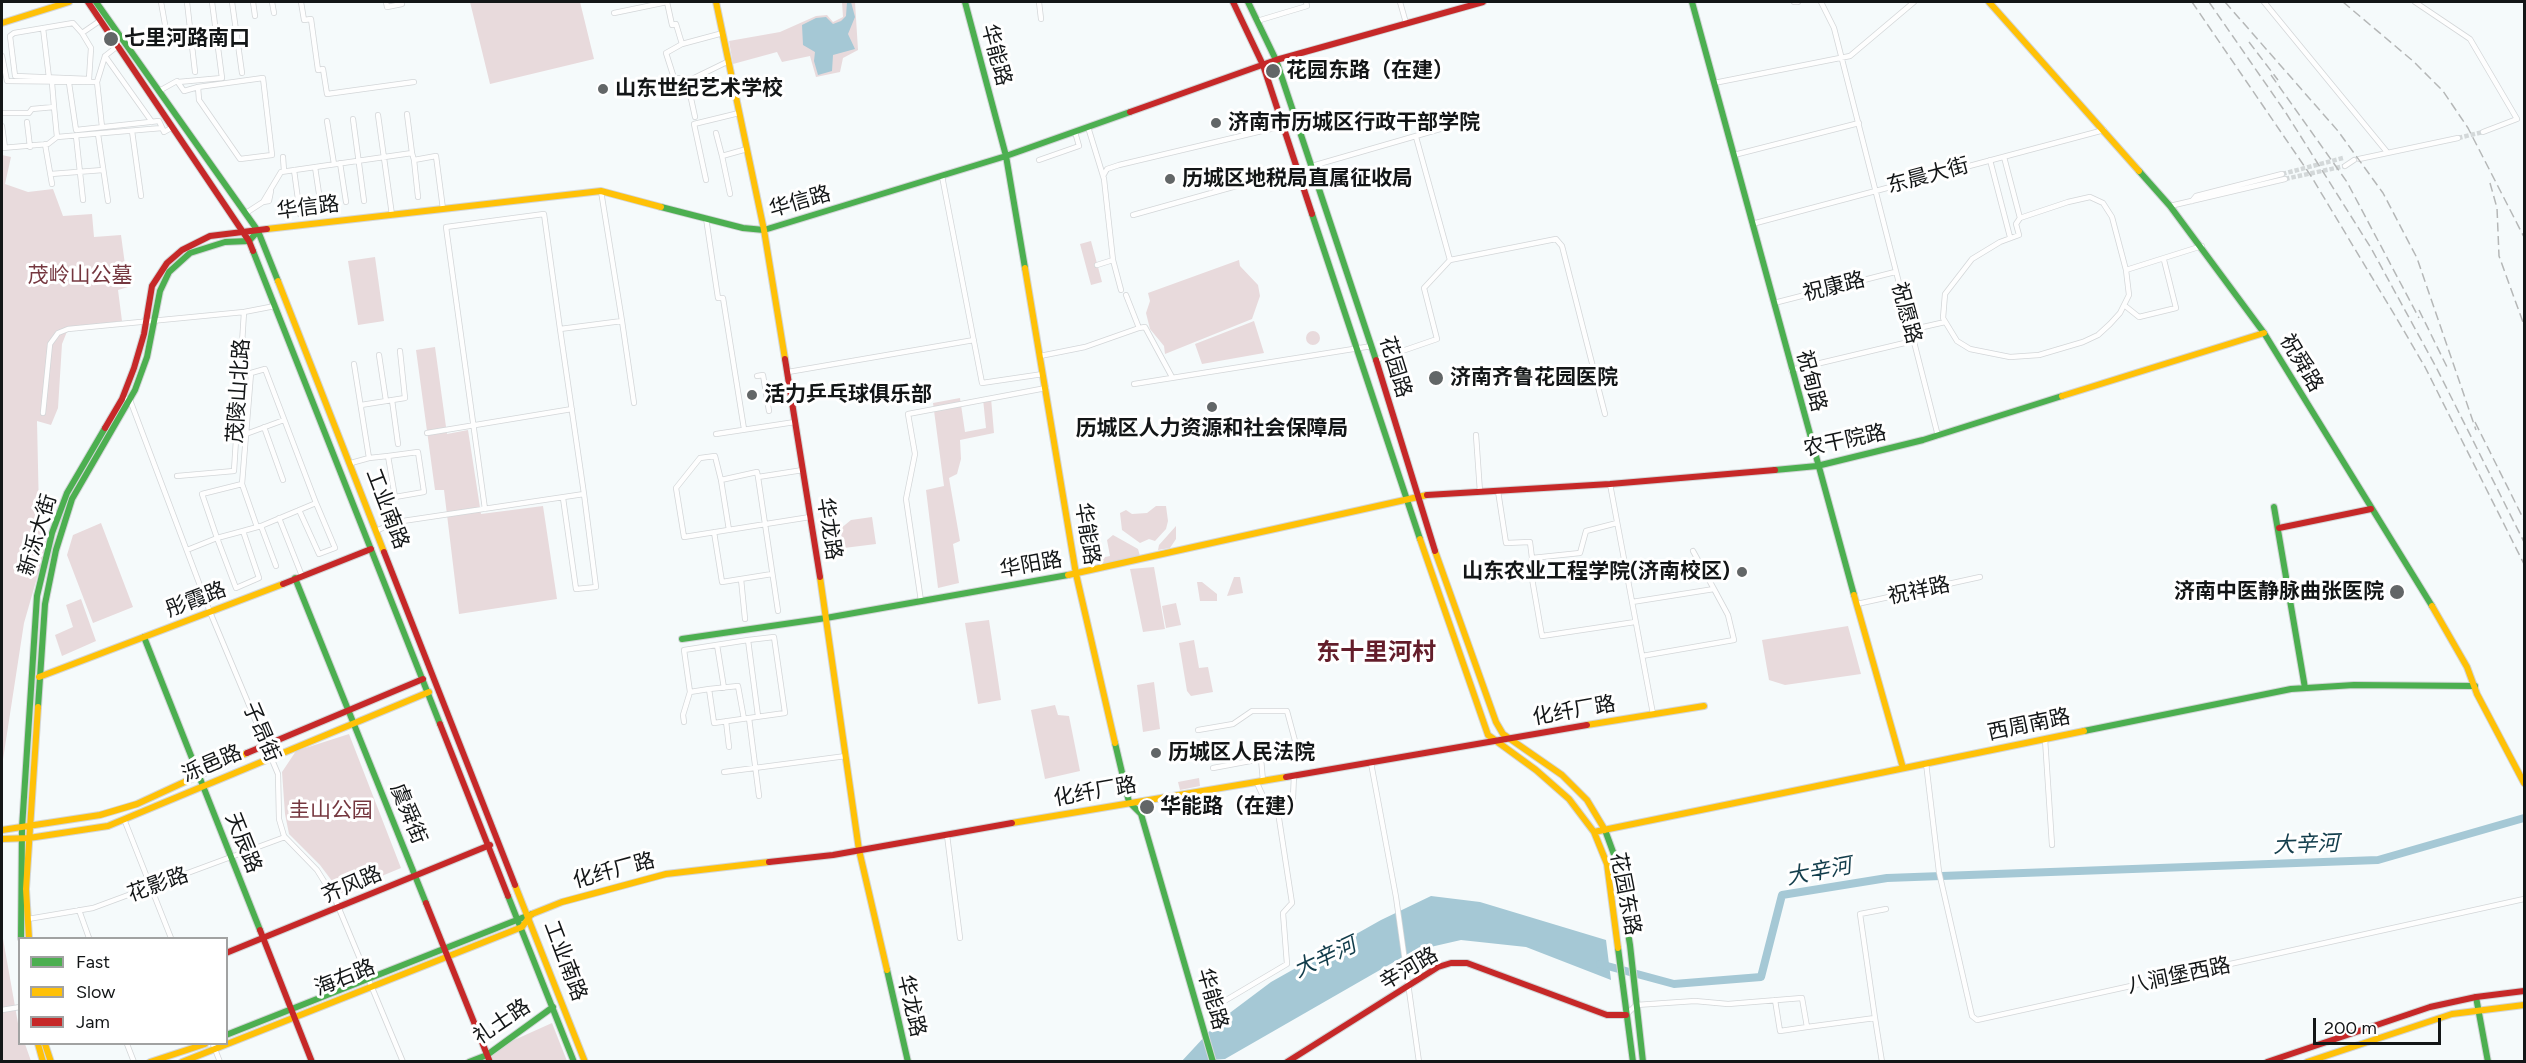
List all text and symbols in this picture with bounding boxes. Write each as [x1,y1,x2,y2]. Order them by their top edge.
street label: 华能路 [976,21,1016,89]
place label: 七里河路南口 [124,26,250,52]
marker: 七里河路南口 [102,30,120,48]
place label: 花园东路（在建） [1286,58,1454,84]
marker: 花园东路（在建） [1264,62,1282,80]
place label: 山东世纪艺术学校 [615,76,783,102]
marker: 山东世纪艺术学校 [596,82,610,96]
place label: 济南市历城区行政干部学院 [1228,110,1480,136]
marker: 济南市历城区行政干部学院 [1209,116,1223,130]
street label: 东晨大街 [1884,153,1972,199]
place label: 历城区地税局直属征收局 [1182,166,1413,192]
marker: 历城区地税局直属征收局 [1163,172,1177,186]
street label: 华信路 [766,181,834,223]
street label: 华信路 [275,192,341,224]
park label: 茂岭山公墓 [28,263,132,289]
street label: 祝康路 [1800,267,1868,307]
street label: 祝愿路 [1886,279,1926,347]
street label: 祝舜路 [2274,330,2328,396]
street label: 花园路 [1374,333,1416,401]
street label: 茂陵山北路 [223,338,255,444]
street label: 祝甸路 [1791,347,1831,415]
place label: 济南齐鲁花园医院 [1450,365,1618,391]
marker: 济南齐鲁花园医院 [1427,369,1445,387]
place label: 活力乒乓球俱乐部 [764,382,932,408]
marker: 活力乒乓球俱乐部 [745,388,759,402]
marker: 历城区人力资源和社会保障局 [1205,400,1219,414]
place label: 历城区人力资源和社会保障局 [1076,416,1348,442]
street label: 农干院路 [1801,420,1889,462]
street label: 工业南路 [360,465,414,553]
street label: 新泺大街 [14,491,62,579]
street label: 华龙路 [812,496,846,562]
street label: 华能路 [1070,501,1104,567]
street label: 华阳路 [998,547,1064,583]
place label: 山东农业工程学院(济南校区) [1462,559,1730,585]
marker: 山东农业工程学院(济南校区) [1735,565,1749,579]
street label: 祝祥路 [1886,572,1952,610]
street label: 彤霞路 [162,577,230,623]
place label: 济南中医静脉曲张医院 [2174,579,2384,605]
marker: 济南中医静脉曲张医院 [2388,583,2406,601]
district label: 东十里河村 [1316,639,1436,667]
street label: 化纤厂路 [1530,691,1618,731]
street label: 子昂街 [237,698,285,766]
street label: 西周南路 [1985,704,2073,746]
street label: 泺邑路 [178,740,246,788]
place label: 历城区人民法院 [1168,740,1315,766]
marker: 历城区人民法院 [1149,746,1163,760]
street label: 化纤厂路 [1051,772,1139,812]
street label: 虞舜街 [385,780,431,848]
place label: 华能路（在建） [1160,794,1307,820]
park label: 圭山公园 [289,798,373,824]
marker: 华能路（在建） [1138,798,1156,816]
street label: 天辰路 [220,809,266,877]
water label: 大辛河 [2273,831,2339,859]
street label: 化纤厂路 [570,848,658,894]
street label: 花园东路 [1605,850,1645,938]
water label: 大辛河 [1784,853,1854,891]
street label: 齐风路 [318,861,386,909]
street label: 花影路 [124,862,192,908]
street label: 工业南路 [538,917,592,1005]
water label: 大辛河 [1290,932,1360,984]
legend [18,937,228,1045]
street label: 辛河路 [1375,942,1443,996]
text: Fast [76,951,110,973]
street label: 八涧堡西路 [2125,953,2233,999]
street label: 海右路 [311,955,379,1001]
street label: 华能路 [1191,965,1233,1033]
street label: 华龙路 [892,972,930,1040]
text: Slow [76,981,115,1003]
street label: 礼士路 [469,994,535,1050]
scale bar [2316,1006,2444,1044]
text: Jam [76,1011,110,1033]
text: 200 m [2324,1017,2377,1039]

